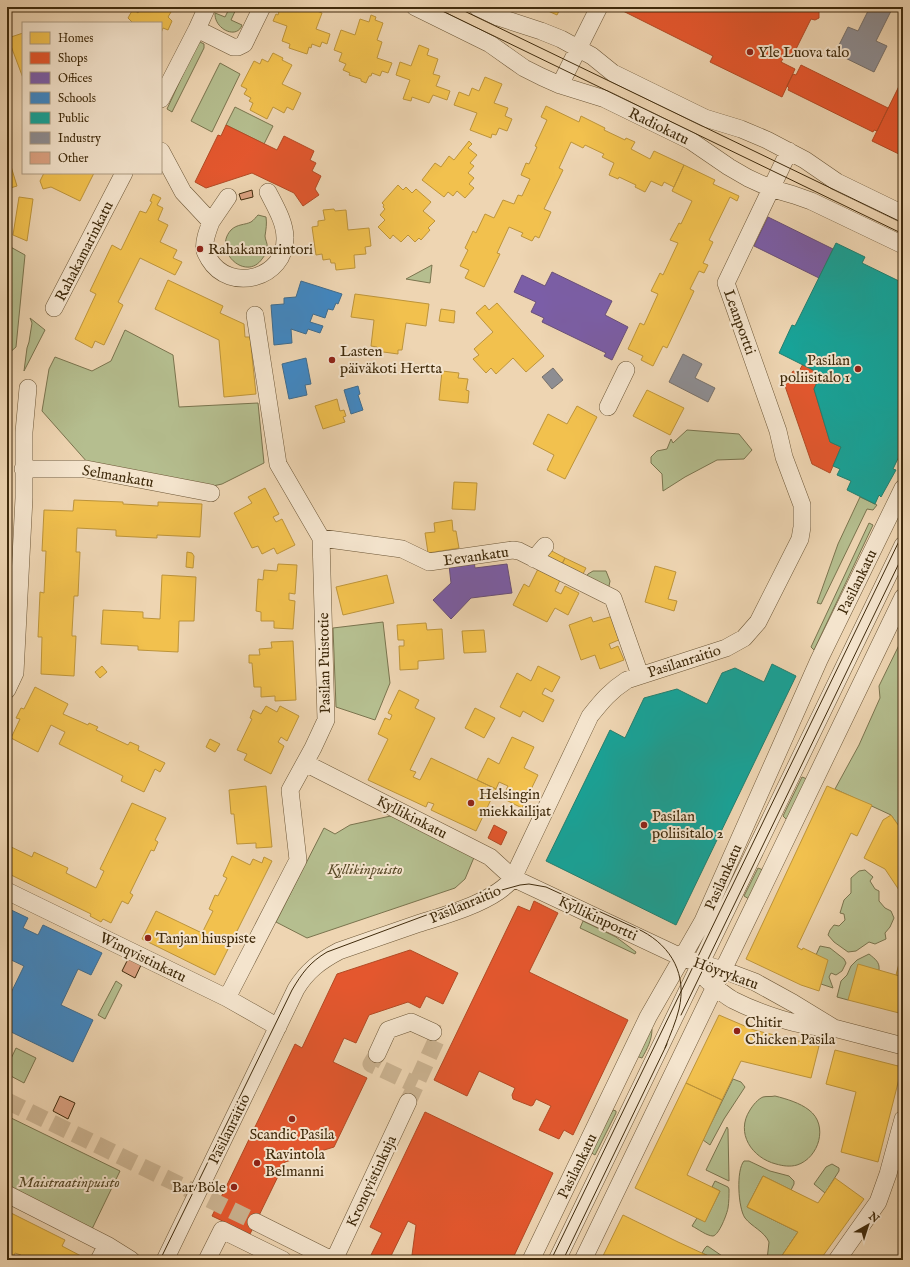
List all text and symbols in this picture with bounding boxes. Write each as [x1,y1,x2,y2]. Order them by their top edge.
legend [22,22,162,174]
text: Homes [58,31,94,46]
place label: Yle Luova talo [758,43,849,62]
marker: Yle Luova talo [745,47,755,57]
text: Shops [58,51,88,67]
text: Offices [58,71,92,86]
text: Schools [58,91,96,106]
street label: Radiokatu [625,104,692,149]
text: Public [58,111,89,126]
text: Industry [58,131,101,146]
text: Other [58,151,89,166]
street label: Rahakamarinkatu [51,198,118,304]
place label: Rahakamarintori [208,240,313,259]
marker: Rahakamarintori [195,244,205,254]
street label: Leanportti [719,287,760,357]
place label: Lasten päiväkoti Hertta [340,342,442,378]
place label: Pasilan poliisitalo 1 [780,351,850,387]
marker: Lasten päiväkoti Hertta [327,355,337,365]
marker: Pasilan poliisitalo 1 [853,364,863,374]
street label: Selmankatu [81,461,155,492]
street label: Eevankatu [442,542,510,570]
street label: Pasilankatu [833,546,882,618]
street label: Pasilan Puistotie [314,612,335,714]
street label: Pasilanraitio [645,641,723,682]
place label: Helsingin miekkailijat [479,785,551,821]
street label: Kyllikinkatu [373,792,451,843]
marker: Helsingin miekkailijat [466,798,476,808]
place label: Pasilan poliisitalo 2 [652,807,724,843]
marker: Pasilan poliisitalo 2 [639,820,649,830]
street label: Pasilankatu [700,841,747,913]
park label: Kyllikinpuisto [326,860,403,879]
street label: Pasilanraitio [426,881,504,928]
street label: Kyllikinportti [555,892,641,945]
street label: Winqvistinkatu [96,928,190,987]
place label: Tanjan hiuspiste [156,929,256,948]
marker: Tanjan hiuspiste [143,933,153,943]
street label: Höyrykatu [691,953,761,994]
place label: Chitir Chicken Pasila [745,1013,836,1049]
marker: Chitir Chicken Pasila [732,1026,742,1036]
street label: Pasilanraitio [204,1091,255,1168]
marker: Scandic Pasila [287,1114,297,1124]
place label: Scandic Pasila [249,1125,335,1144]
street label: Pasilankatu [553,1130,602,1202]
street label: Kronqvistinkuja [342,1132,401,1230]
place label: Ravintola Belmanni [265,1145,326,1181]
marker: Ravintola Belmanni [252,1158,262,1168]
park label: Maistraatinpuisto [18,1173,120,1192]
place label: Bar Böle [172,1178,226,1197]
marker: Bar Böle [229,1182,239,1192]
north arrow [848,1205,888,1245]
text: N [865,1209,882,1227]

